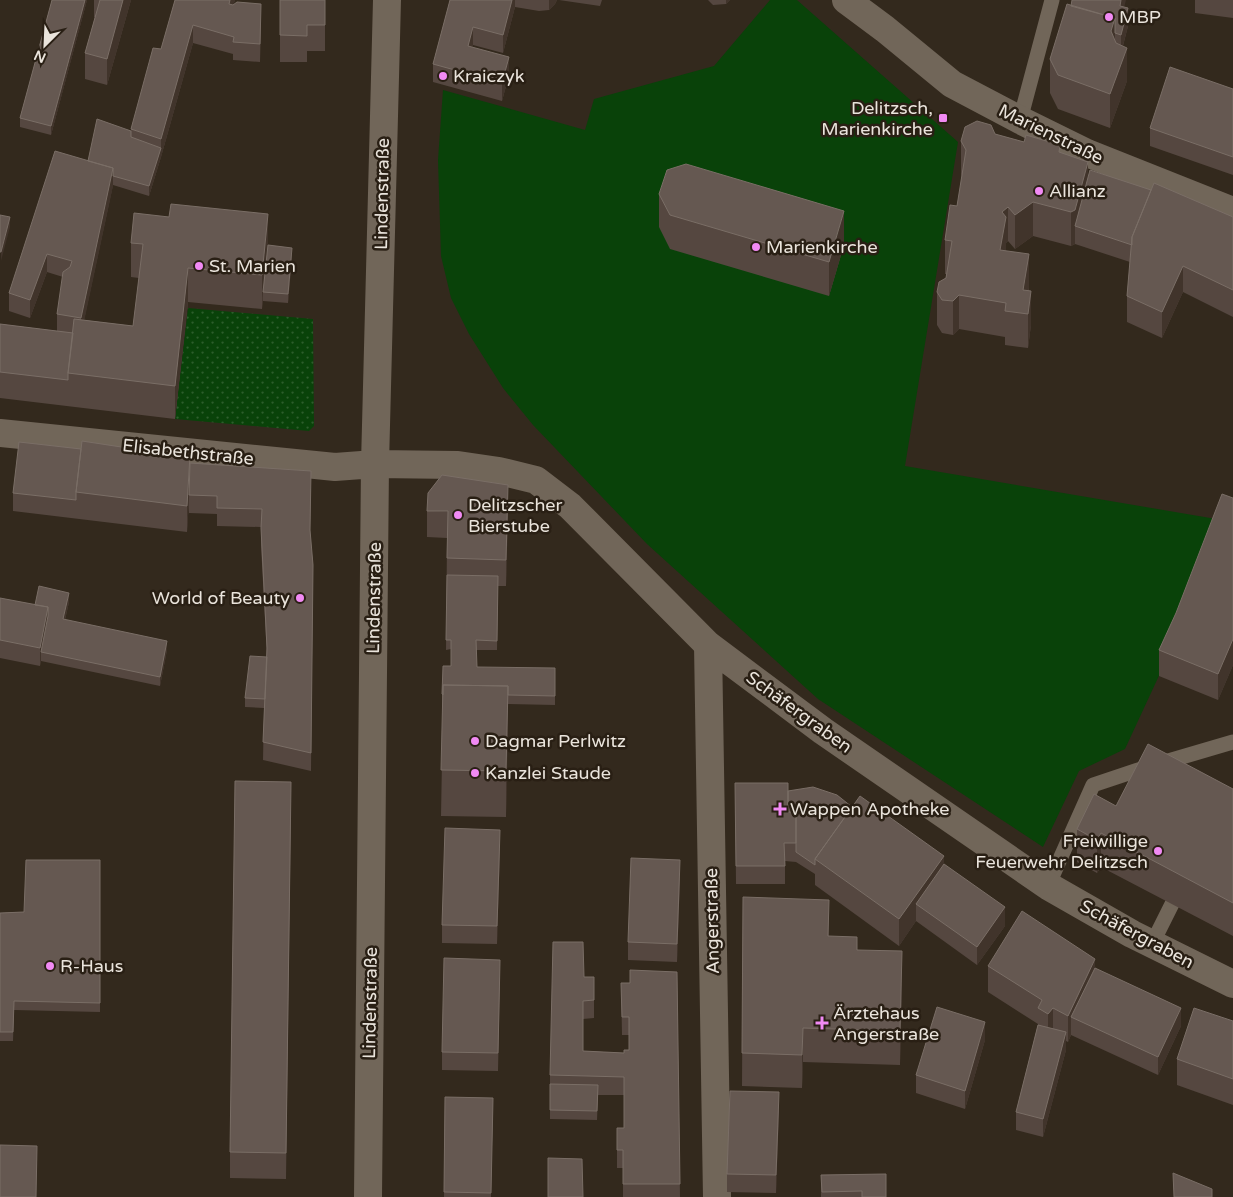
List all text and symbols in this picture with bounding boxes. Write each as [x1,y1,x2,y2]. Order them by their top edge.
place label: MBP [1119,6,1161,28]
marker: MBP [1103,11,1115,23]
north arrow [20,20,70,70]
text: N [31,46,49,66]
place label: Kraiczyk [453,65,525,87]
marker: Kraiczyk [437,70,449,82]
place label: Delitzsch, Marienkirche [821,97,933,140]
street label: Marienstraße [995,99,1107,169]
marker: Delitzsch, Marienkirche [937,112,949,124]
street label: Lindenstraße [370,138,394,250]
place label: Allianz [1049,180,1106,202]
marker: Allianz [1033,185,1045,197]
place label: Marienkirche [766,236,878,258]
marker: Marienkirche [750,241,762,253]
place label: St. Marien [209,255,296,277]
marker: St. Marien [193,260,205,272]
street label: Elisabethstraße [121,434,255,470]
place label: Delitzscher Bierstube [468,494,563,537]
marker: Delitzscher Bierstube [452,509,464,521]
street label: Lindenstraße [362,542,386,654]
place label: World of Beauty [152,587,290,609]
marker: World of Beauty [294,592,306,604]
street label: Schäfergraben [742,666,856,758]
place label: Dagmar Perlwitz [485,730,626,752]
marker: Dagmar Perlwitz [469,735,481,747]
place label: Kanzlei Staude [485,762,611,784]
marker: Kanzlei Staude [469,767,481,779]
place label: Wappen Apotheke [790,798,950,820]
marker: Wappen Apotheke [774,803,786,815]
place label: Freiwillige Feuerwehr Delitzsch [975,830,1148,873]
marker: Freiwillige Feuerwehr Delitzsch [1152,845,1164,857]
street label: Angerstraße [700,868,724,974]
street label: Schäfergraben [1076,895,1198,973]
street label: Lindenstraße [358,947,382,1059]
place label: R-Haus [60,955,123,977]
marker: R-Haus [44,960,56,972]
place label: Ärztehaus Angerstraße [833,1002,939,1045]
marker: Ärztehaus Angerstraße [815,1016,829,1030]

